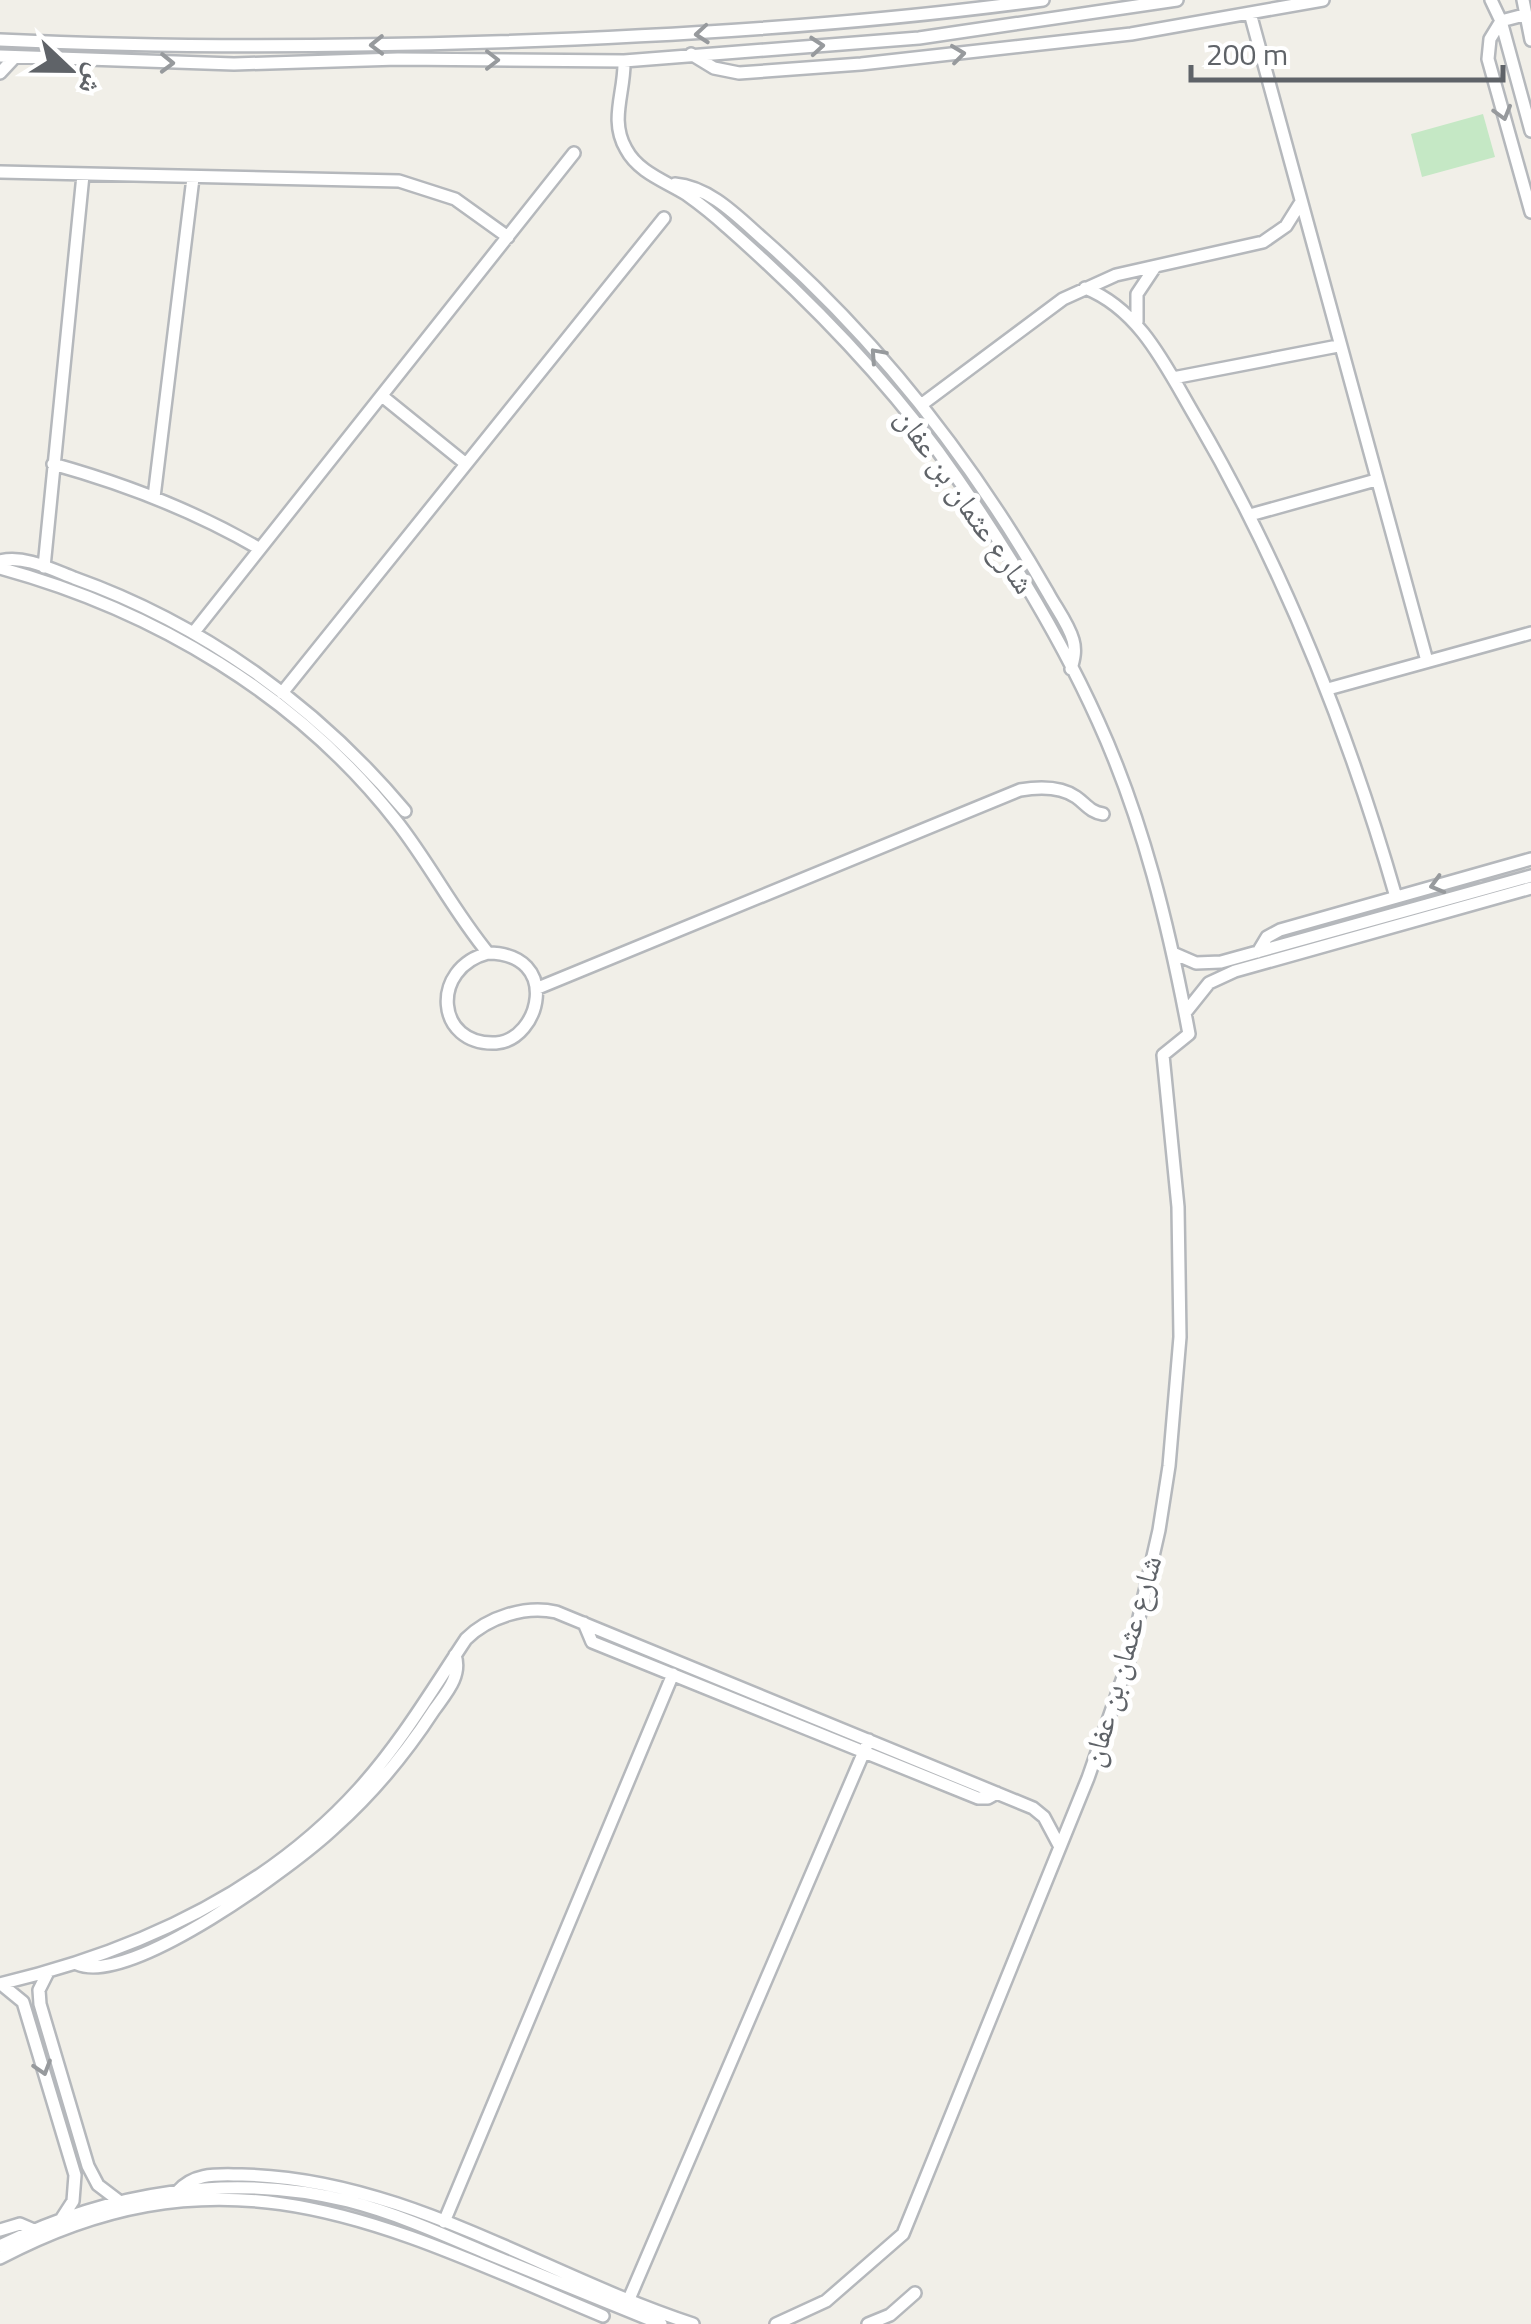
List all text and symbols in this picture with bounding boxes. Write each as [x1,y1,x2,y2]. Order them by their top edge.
north arrow [20,20,120,120]
scale bar [1191,20,1504,82]
one-way arrow [694,23,710,45]
text: 200 m [1206,31,1288,77]
one-way arrow [369,34,385,55]
one-way arrow [809,36,825,58]
one-way arrow [950,44,966,65]
one-way arrow [485,49,501,70]
one-way arrow [160,52,176,74]
text: ش [68,58,119,101]
one-way arrow [1492,104,1513,121]
one-way arrow [870,348,888,367]
street label: شارع عثمان بن عفان [884,398,1047,603]
one-way arrow [1429,873,1446,894]
street label: شارع عثمان بن عفان [1069,1550,1173,1772]
one-way arrow [31,2059,52,2076]

